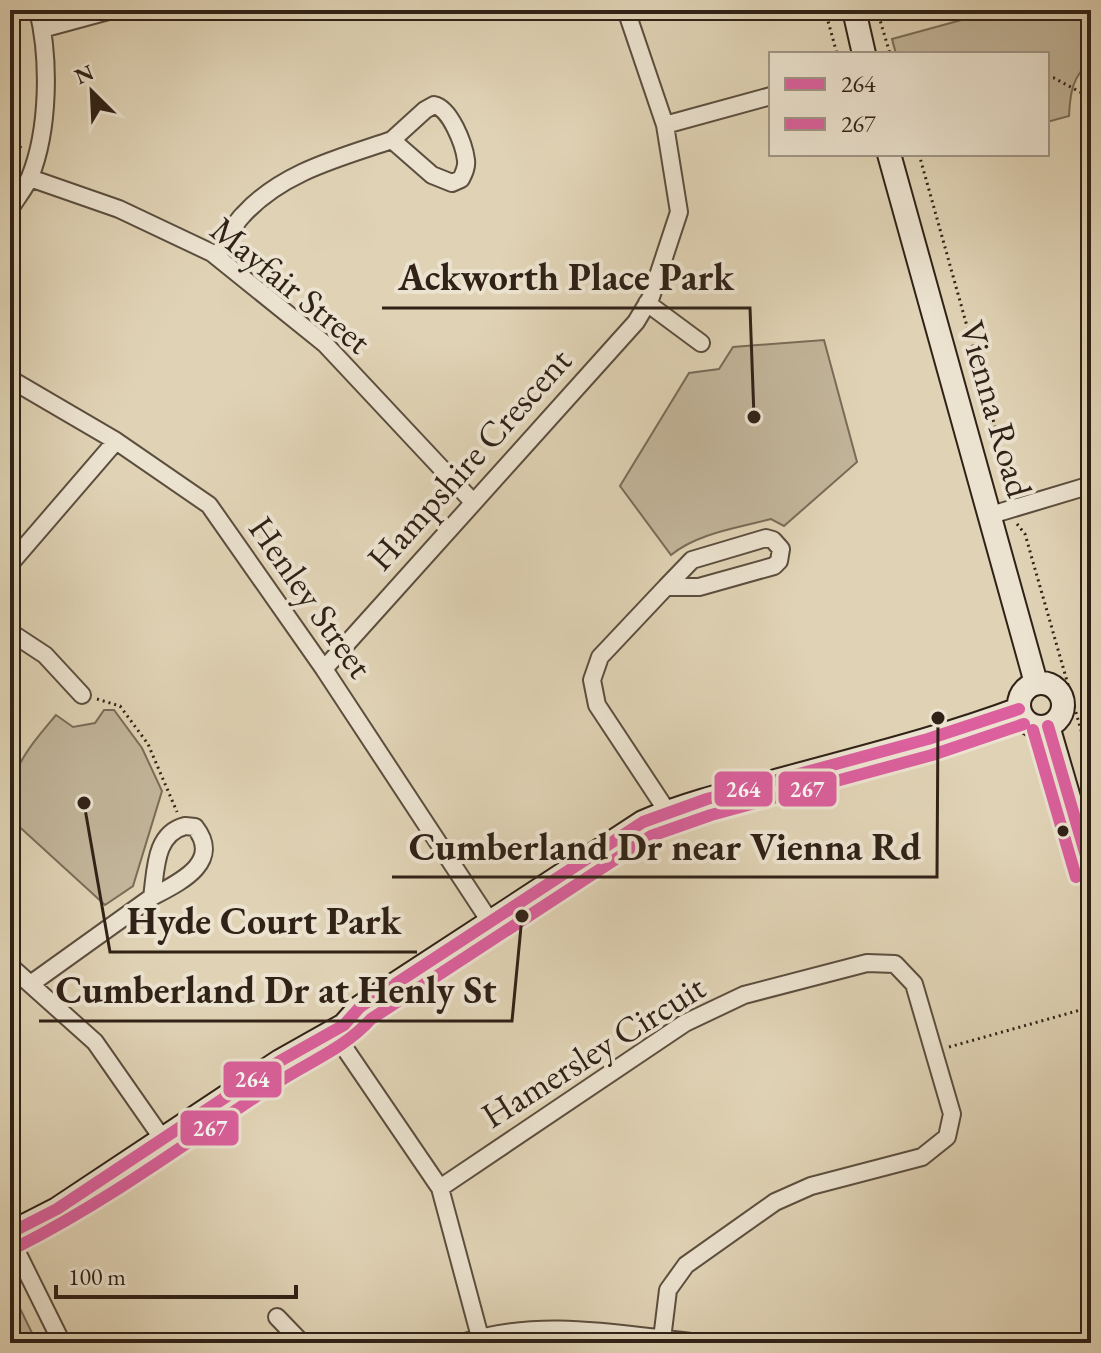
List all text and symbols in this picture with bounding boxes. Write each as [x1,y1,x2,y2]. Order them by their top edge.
north arrow [52,52,132,132]
legend [769,52,1049,156]
text: N [70,57,98,91]
text: 264 [841,68,876,99]
text: 267 [841,108,876,139]
street label: Mayfair Street [201,206,382,365]
callout: Ackworth Place Park [382,246,750,308]
text: Ackworth Place Park [397,252,735,301]
street label: Vienna Road [948,315,1044,503]
street label: Hampshire Crescent [357,337,582,580]
street label: Henley Street [238,507,384,688]
line badge: 264 [713,770,774,808]
line badge: 267 [777,770,838,808]
text: 264 [726,775,761,804]
text: 267 [790,775,825,804]
callout: Cumberland Dr near Vienna Rd [392,815,937,877]
text: Cumberland Dr near Vienna Rd [409,822,921,871]
unlabelled marker [1055,823,1071,839]
callout: Hyde Court Park [110,890,417,952]
text: Hyde Court Park [127,896,403,945]
callout: Cumberland Dr at Henly St [39,959,512,1021]
street label: Hamersley Circuit [472,963,714,1139]
text: Cumberland Dr at Henly St [56,965,497,1014]
line badge: 264 [222,1060,283,1099]
text: 264 [235,1065,270,1094]
line badge: 267 [179,1109,240,1147]
text: 267 [193,1114,228,1143]
scale bar [56,1249,296,1299]
text: 100 m [68,1261,126,1292]

